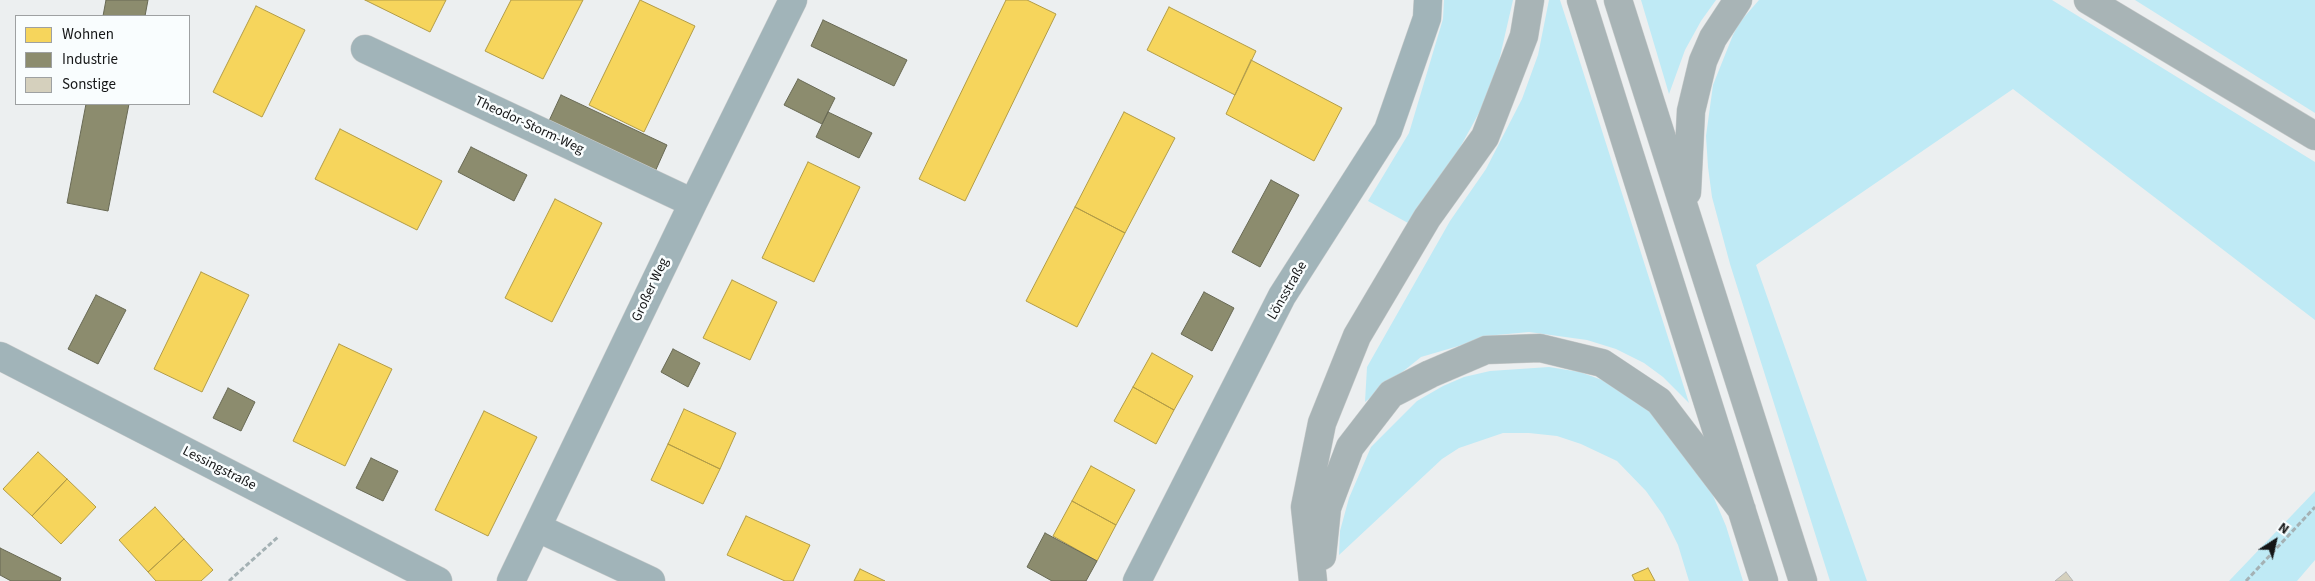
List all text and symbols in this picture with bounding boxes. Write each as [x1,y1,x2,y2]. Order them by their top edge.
legend [15,15,190,105]
text: Wohnen [62,24,114,45]
text: Industrie [62,49,118,70]
text: Sonstige [62,74,116,95]
street label: Theodor-Storm-Weg [472,93,586,159]
street label: Großer Weg [629,255,673,325]
street label: Lönsstraße [1265,259,1311,323]
street label: Lessingstraße [179,443,259,495]
north arrow [2250,516,2300,566]
text: N [2274,518,2293,540]

